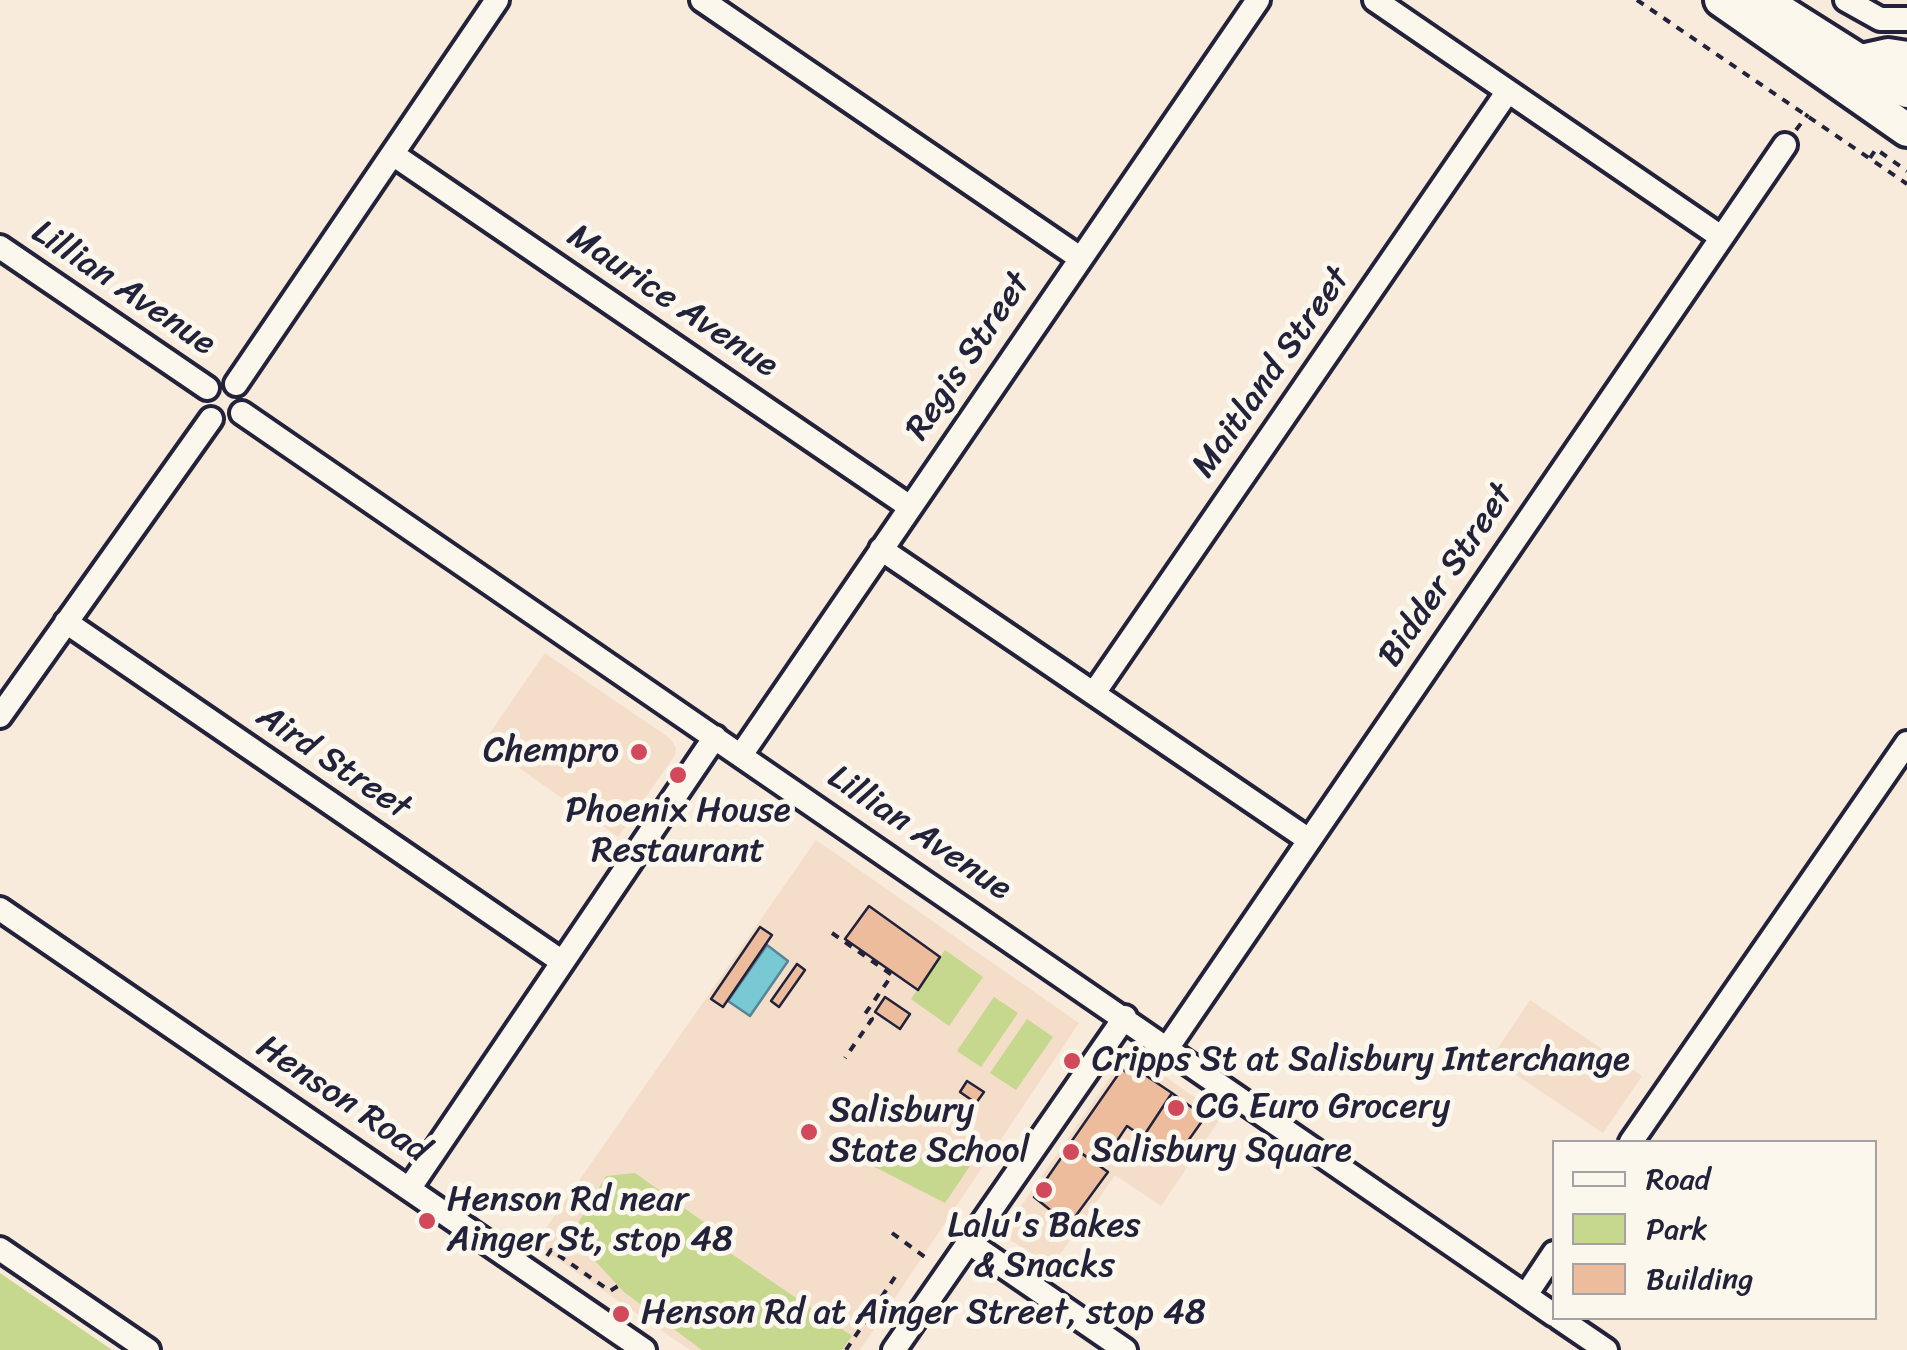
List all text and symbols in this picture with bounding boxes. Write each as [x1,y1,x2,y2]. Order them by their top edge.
street label: Lillian Avenue [23,212,223,366]
street label: Maurice Avenue [559,216,785,388]
street label: Maitland Street [1184,260,1360,486]
street label: Regis Street [897,265,1041,449]
street label: Bidder Street [1370,476,1524,676]
street label: Aird Street [248,696,418,830]
place label: Chempro [483,731,619,773]
marker: Chempro [628,741,650,763]
street label: Lillian Avenue [819,757,1019,911]
marker: Phoenix House Restaurant [667,764,689,786]
place label: Phoenix House Restaurant [565,791,791,873]
street label: Henson Road [248,1027,436,1173]
place label: Cripps St at Salisbury Interchange [1092,1040,1630,1082]
marker: Cripps St at Salisbury Interchange [1061,1050,1083,1072]
place label: CG Euro Grocery [1196,1087,1450,1129]
place label: Salisbury State School [829,1091,1030,1173]
marker: CG Euro Grocery [1165,1097,1187,1119]
marker: Salisbury State School [798,1121,820,1143]
place label: Salisbury Square [1091,1131,1352,1173]
legend [1552,1140,1877,1320]
marker: Salisbury Square [1060,1141,1082,1163]
text: Road [1646,1152,1710,1206]
marker: Lalu's Bakes & Snacks [1033,1179,1055,1201]
place label: Henson Rd near Ainger St, stop 48 [447,1180,733,1262]
text: Park [1646,1202,1708,1256]
place label: Lalu's Bakes & Snacks [947,1206,1141,1288]
marker: Henson Rd near Ainger St, stop 48 [416,1210,438,1232]
text: Building [1646,1252,1753,1306]
place label: Henson Rd at Ainger Street, stop 48 [641,1293,1206,1335]
marker: Henson Rd at Ainger Street, stop 48 [610,1303,632,1325]

